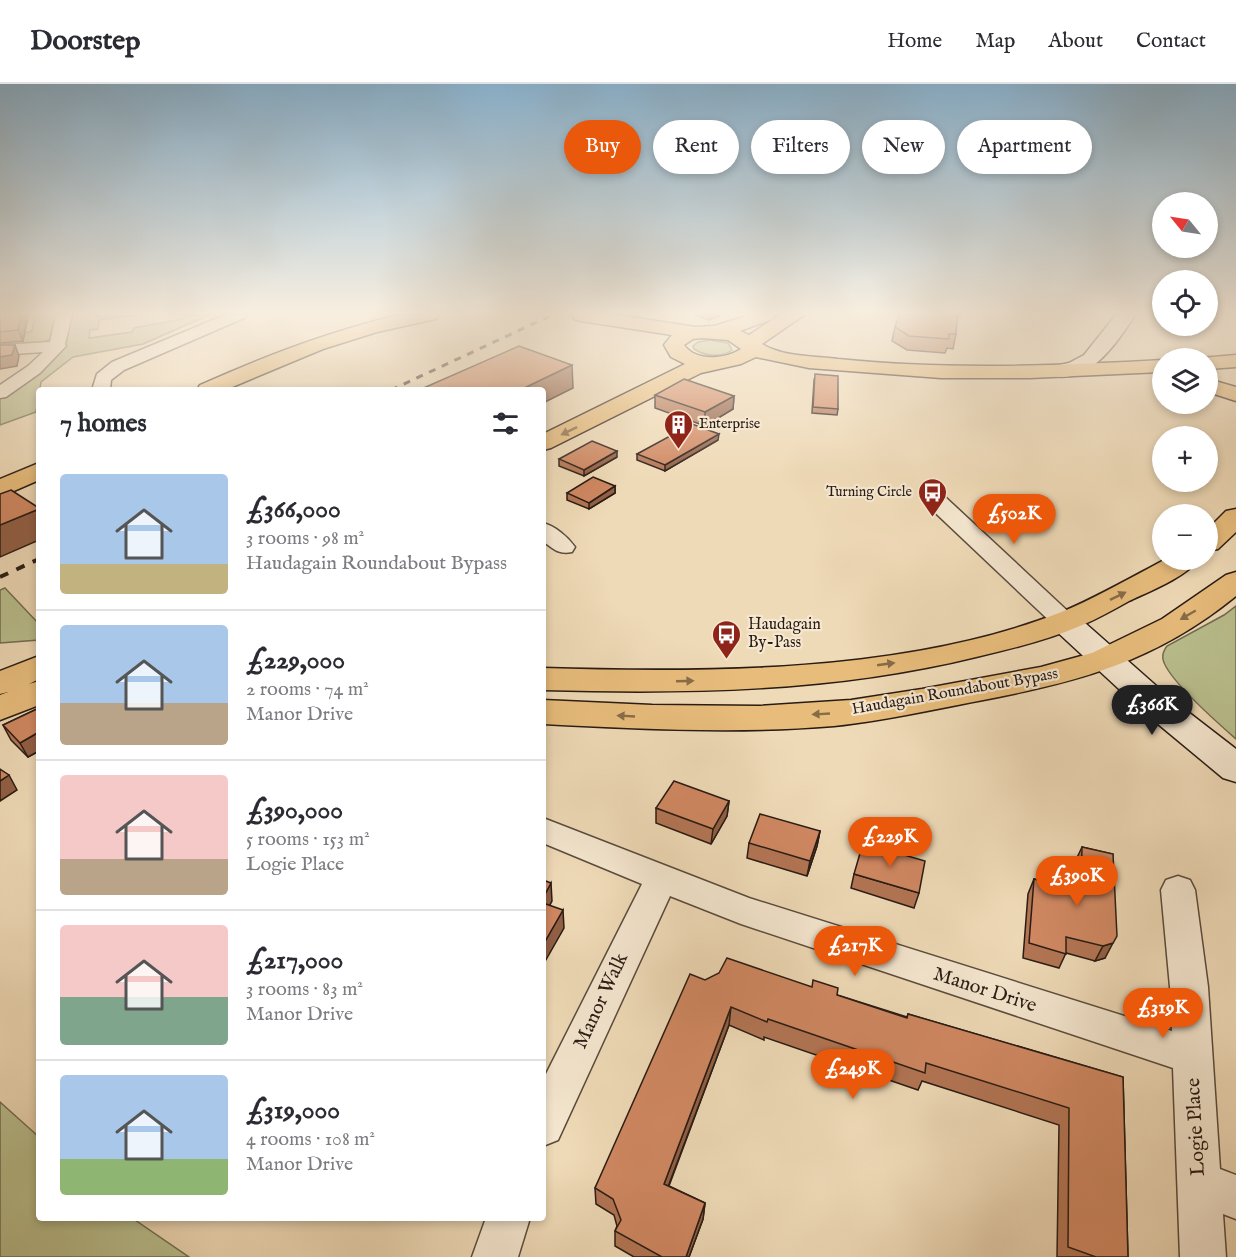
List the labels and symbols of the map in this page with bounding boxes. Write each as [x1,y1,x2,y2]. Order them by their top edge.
north arrow [1152,192,1218,258]
building icon: Enterprise [662,408,694,450]
place label: Enterprise [699,415,761,433]
one-way arrow [560,426,577,435]
bus stop icon: Turning Circle [917,476,949,518]
place label: Turning Circle [826,483,913,501]
pin: £502K [972,494,1056,545]
one-way arrow [1109,591,1126,600]
one-way arrow [1180,610,1196,621]
place label: Haudagain By-Pass [748,615,821,653]
bus stop icon: Haudagain By-Pass [711,618,743,660]
one-way arrow [877,660,896,669]
street label: Haudagain Roundabout Bypass [850,664,1060,720]
one-way arrow [676,676,695,686]
pin: £366K [1110,685,1194,736]
one-way arrow [811,710,830,719]
one-way arrow [616,711,635,721]
pin: £229K [848,817,932,868]
pin: £390K [1035,856,1119,907]
pin: £217K [813,926,897,977]
street label: Manor Walk [568,949,634,1053]
street label: Manor Drive [930,962,1040,1018]
pin: £319K [1121,988,1205,1039]
pin: £249K [811,1049,895,1100]
street label: Logie Place [1181,1077,1211,1177]

